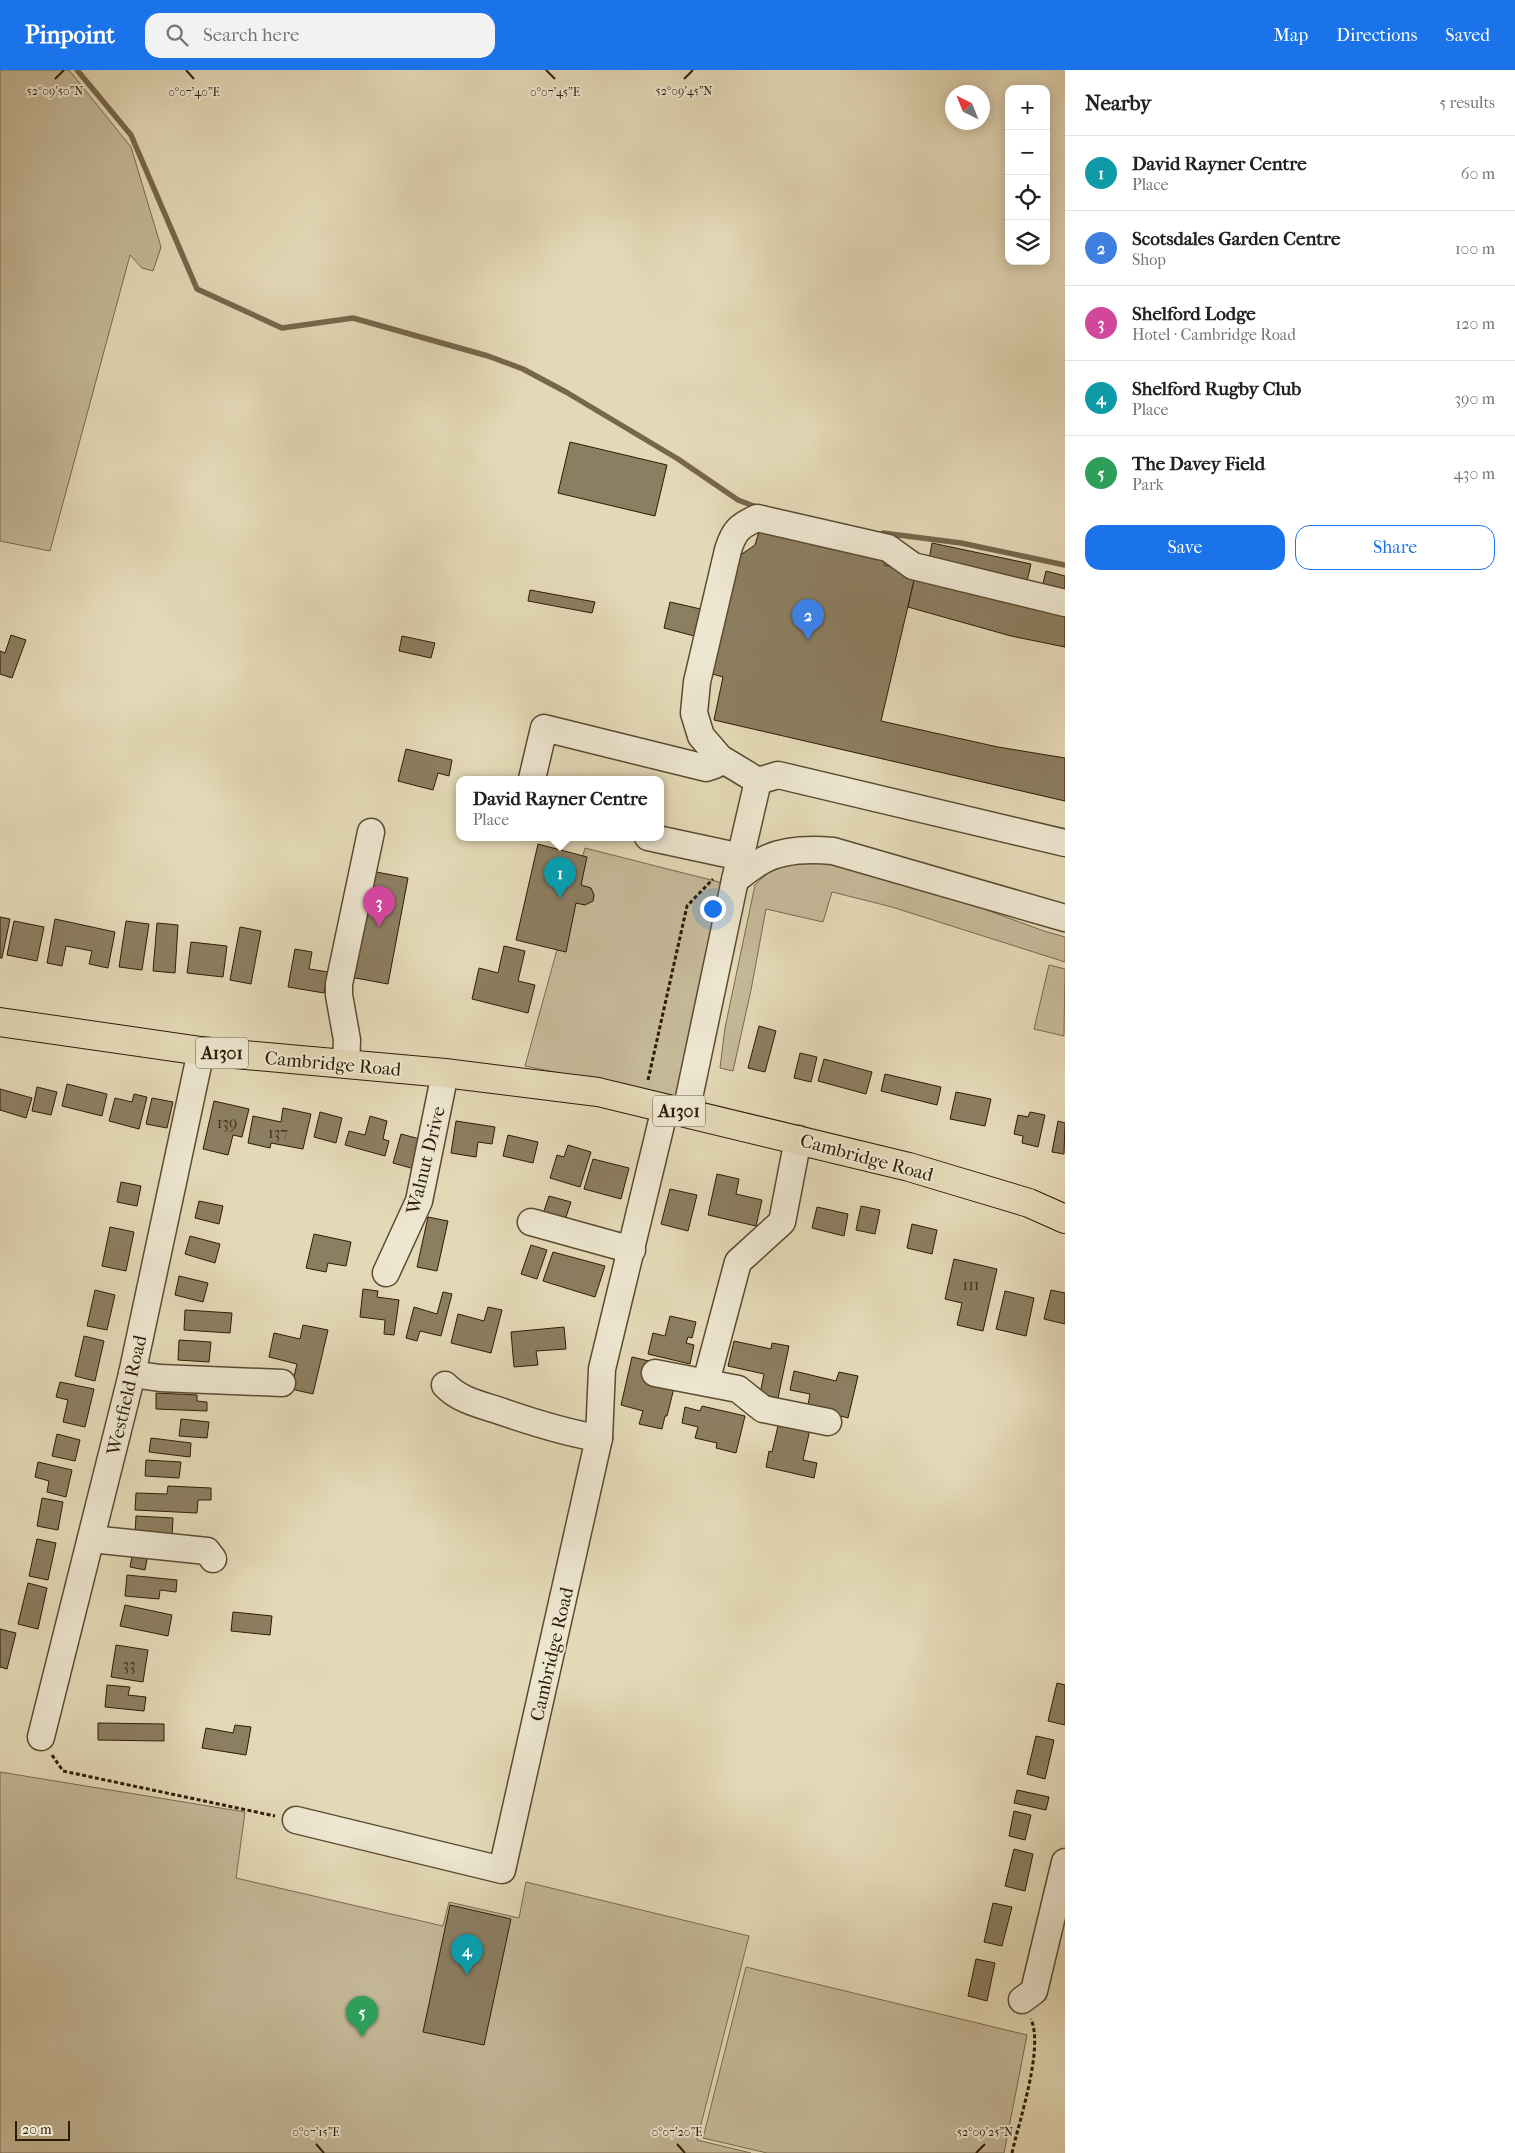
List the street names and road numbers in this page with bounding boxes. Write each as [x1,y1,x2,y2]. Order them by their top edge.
road number: A1301 [196,1038,248,1068]
street label: Cambridge Road [264,1047,403,1081]
road number: A1301 [653,1096,705,1126]
street label: Walnut Drive [402,1104,450,1217]
street label: Cambridge Road [798,1130,936,1186]
street label: Westfield Road [102,1333,152,1458]
street label: Cambridge Road [526,1584,578,1723]

